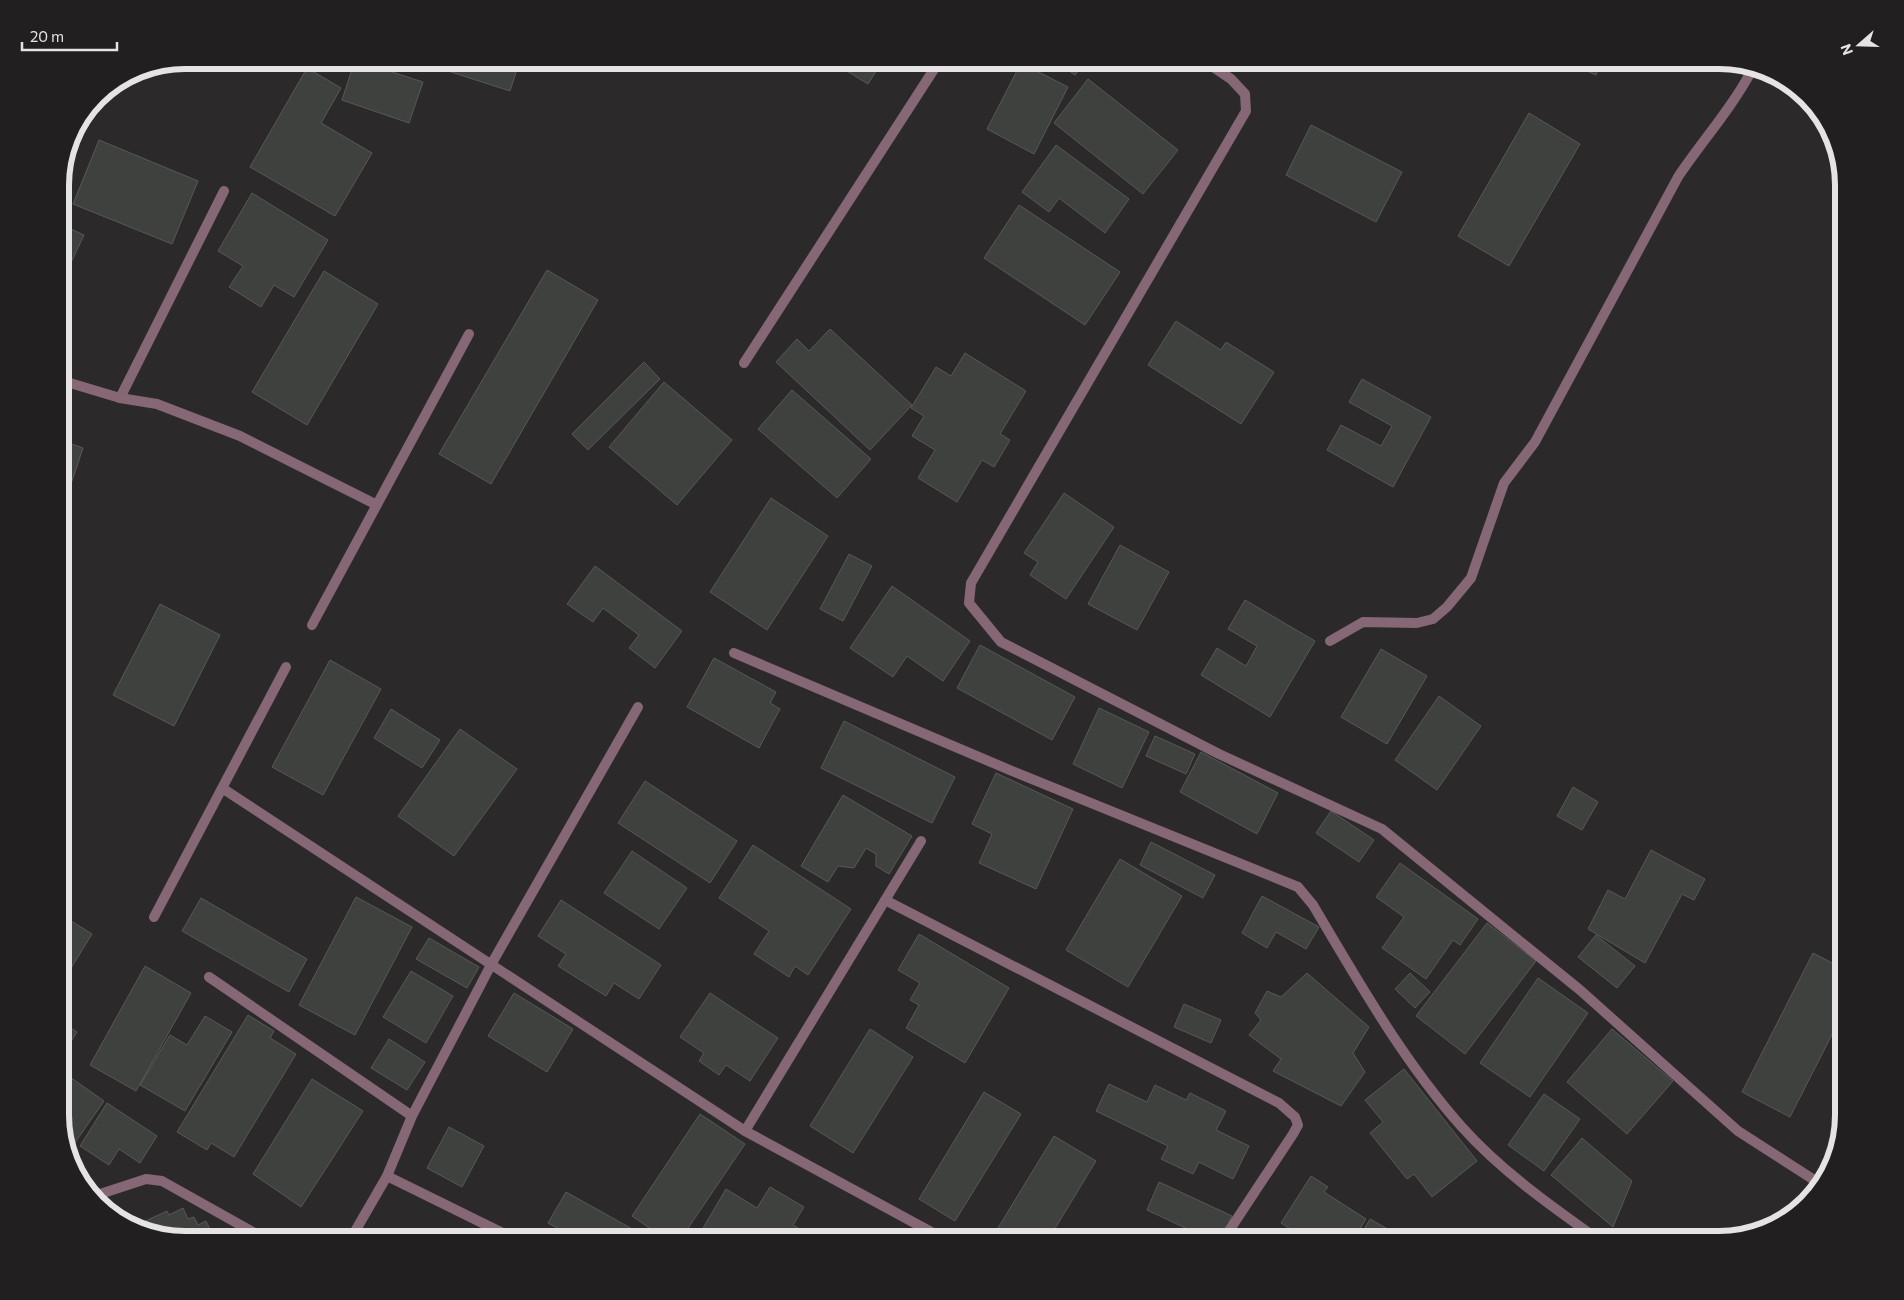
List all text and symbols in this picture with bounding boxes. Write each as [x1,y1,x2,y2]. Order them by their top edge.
scale bar [22,20,118,52]
north arrow [1834,20,1884,70]
text: 20 m [30,27,64,45]
text: N [1837,42,1856,57]

